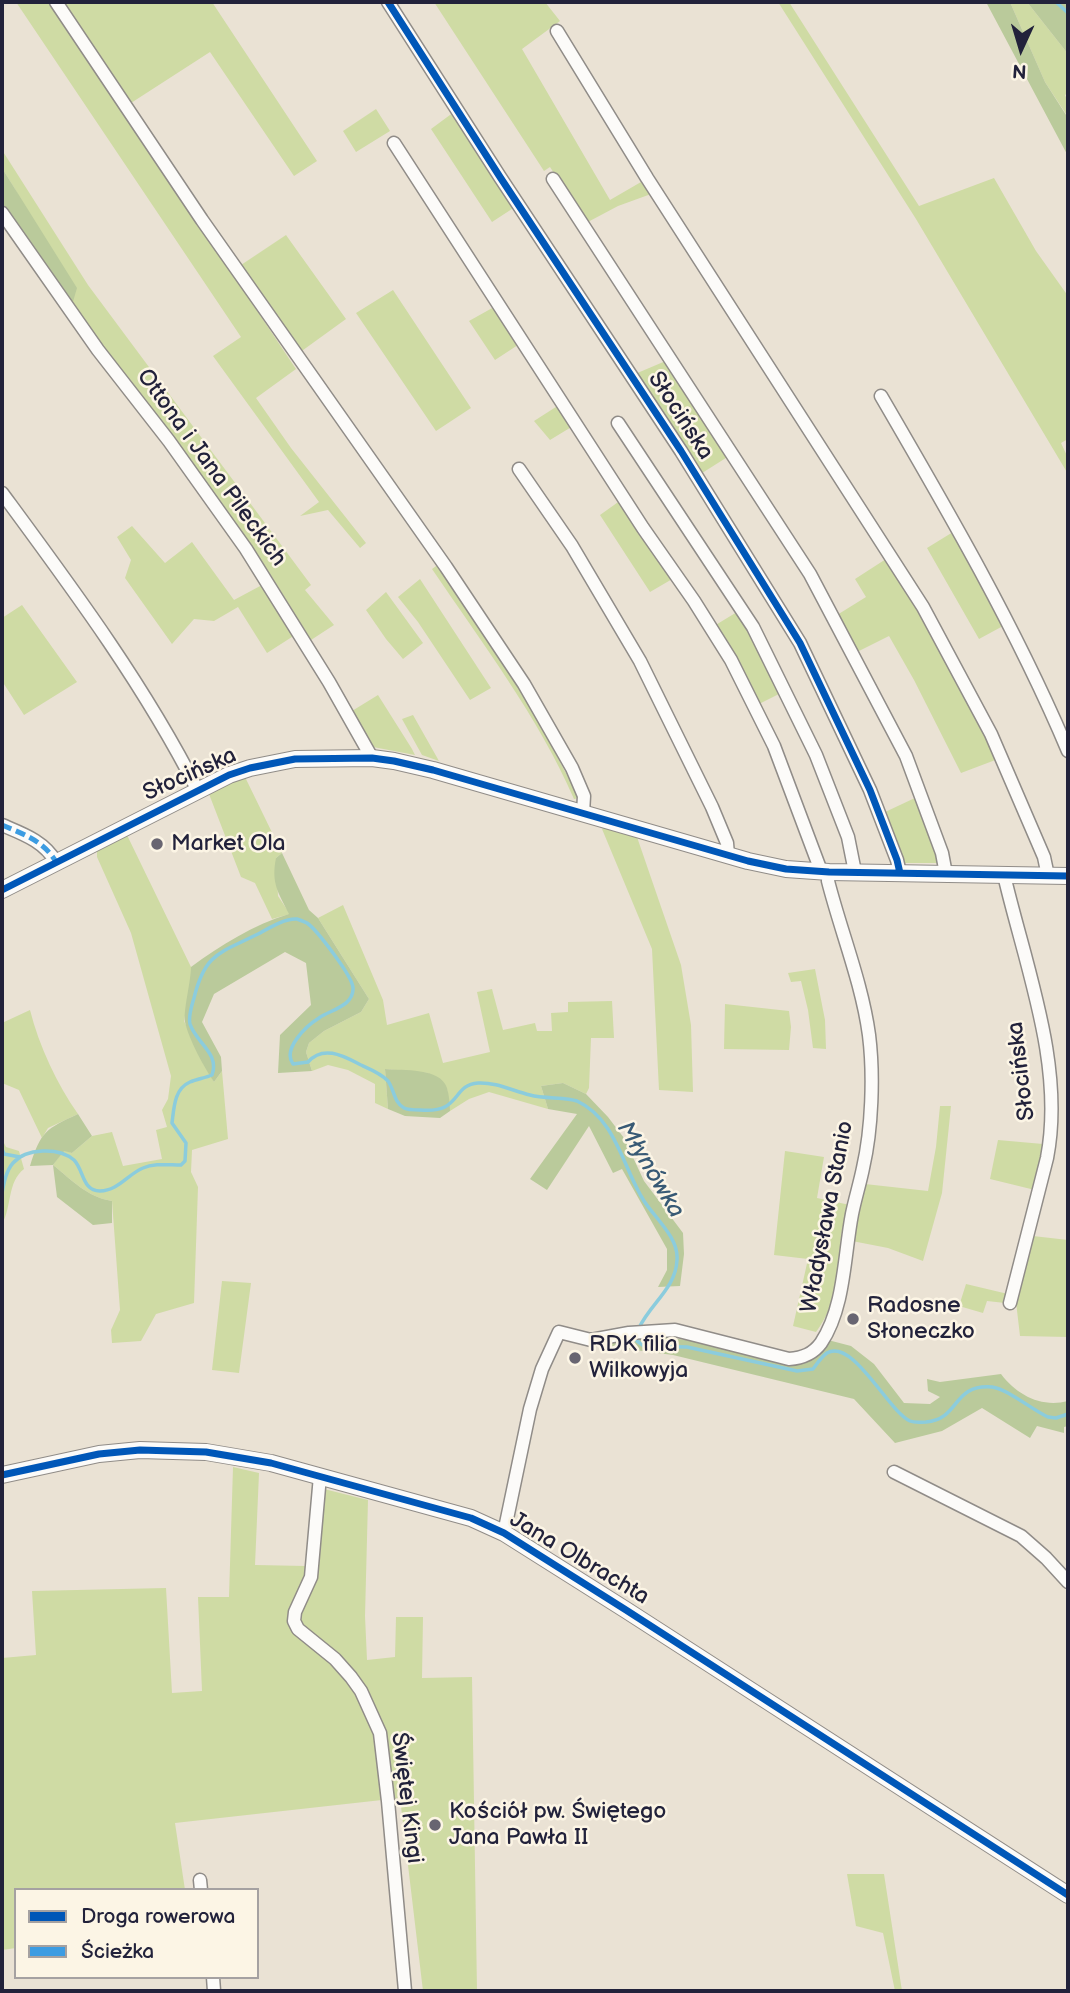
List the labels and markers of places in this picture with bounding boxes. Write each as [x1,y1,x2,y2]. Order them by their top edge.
place label: Market Ola [171,830,285,858]
marker: Market Ola [149,836,165,852]
place label: Radosne Słoneczko [867,1292,975,1346]
marker: Radosne Słoneczko [845,1311,861,1327]
place label: RDK filia Wilkowyja [589,1331,688,1385]
marker: RDK filia Wilkowyja [567,1350,583,1366]
place label: Kościół pw. Świętego Jana Pawła II [449,1798,666,1852]
marker: Kościół pw. Świętego Jana Pawła II [427,1817,443,1833]

